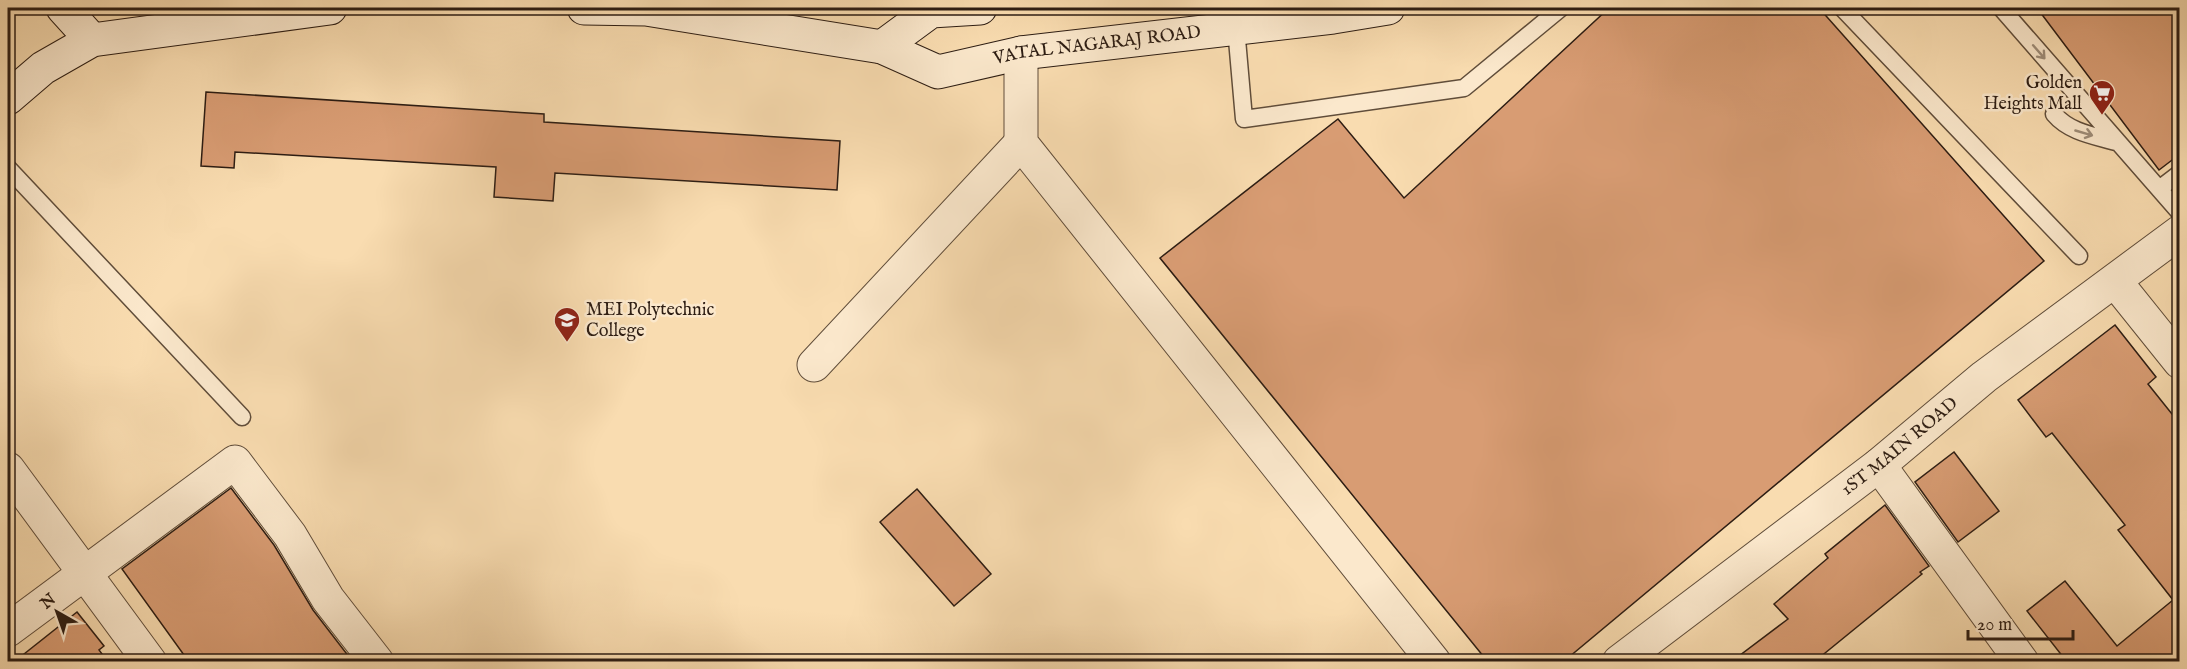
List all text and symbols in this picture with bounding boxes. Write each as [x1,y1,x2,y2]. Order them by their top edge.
street label: VATAL NAGARAJ ROAD [990,21,1202,71]
one-way arrow [2032,44,2046,59]
place label: Golden Heights Mall [1983,72,2082,116]
supermarket icon: Golden Heights Mall [2087,78,2117,116]
one-way arrow [2074,128,2093,139]
place label: MEI Polytechnic College [586,299,714,343]
school or university icon: MEI Polytechnic College [552,305,582,343]
street label: 1ST MAIN ROAD [1837,392,1963,501]
north arrow [27,582,87,642]
text: N [36,590,60,615]
scale bar [1968,603,2073,641]
text: 20 m [1977,614,2012,637]

